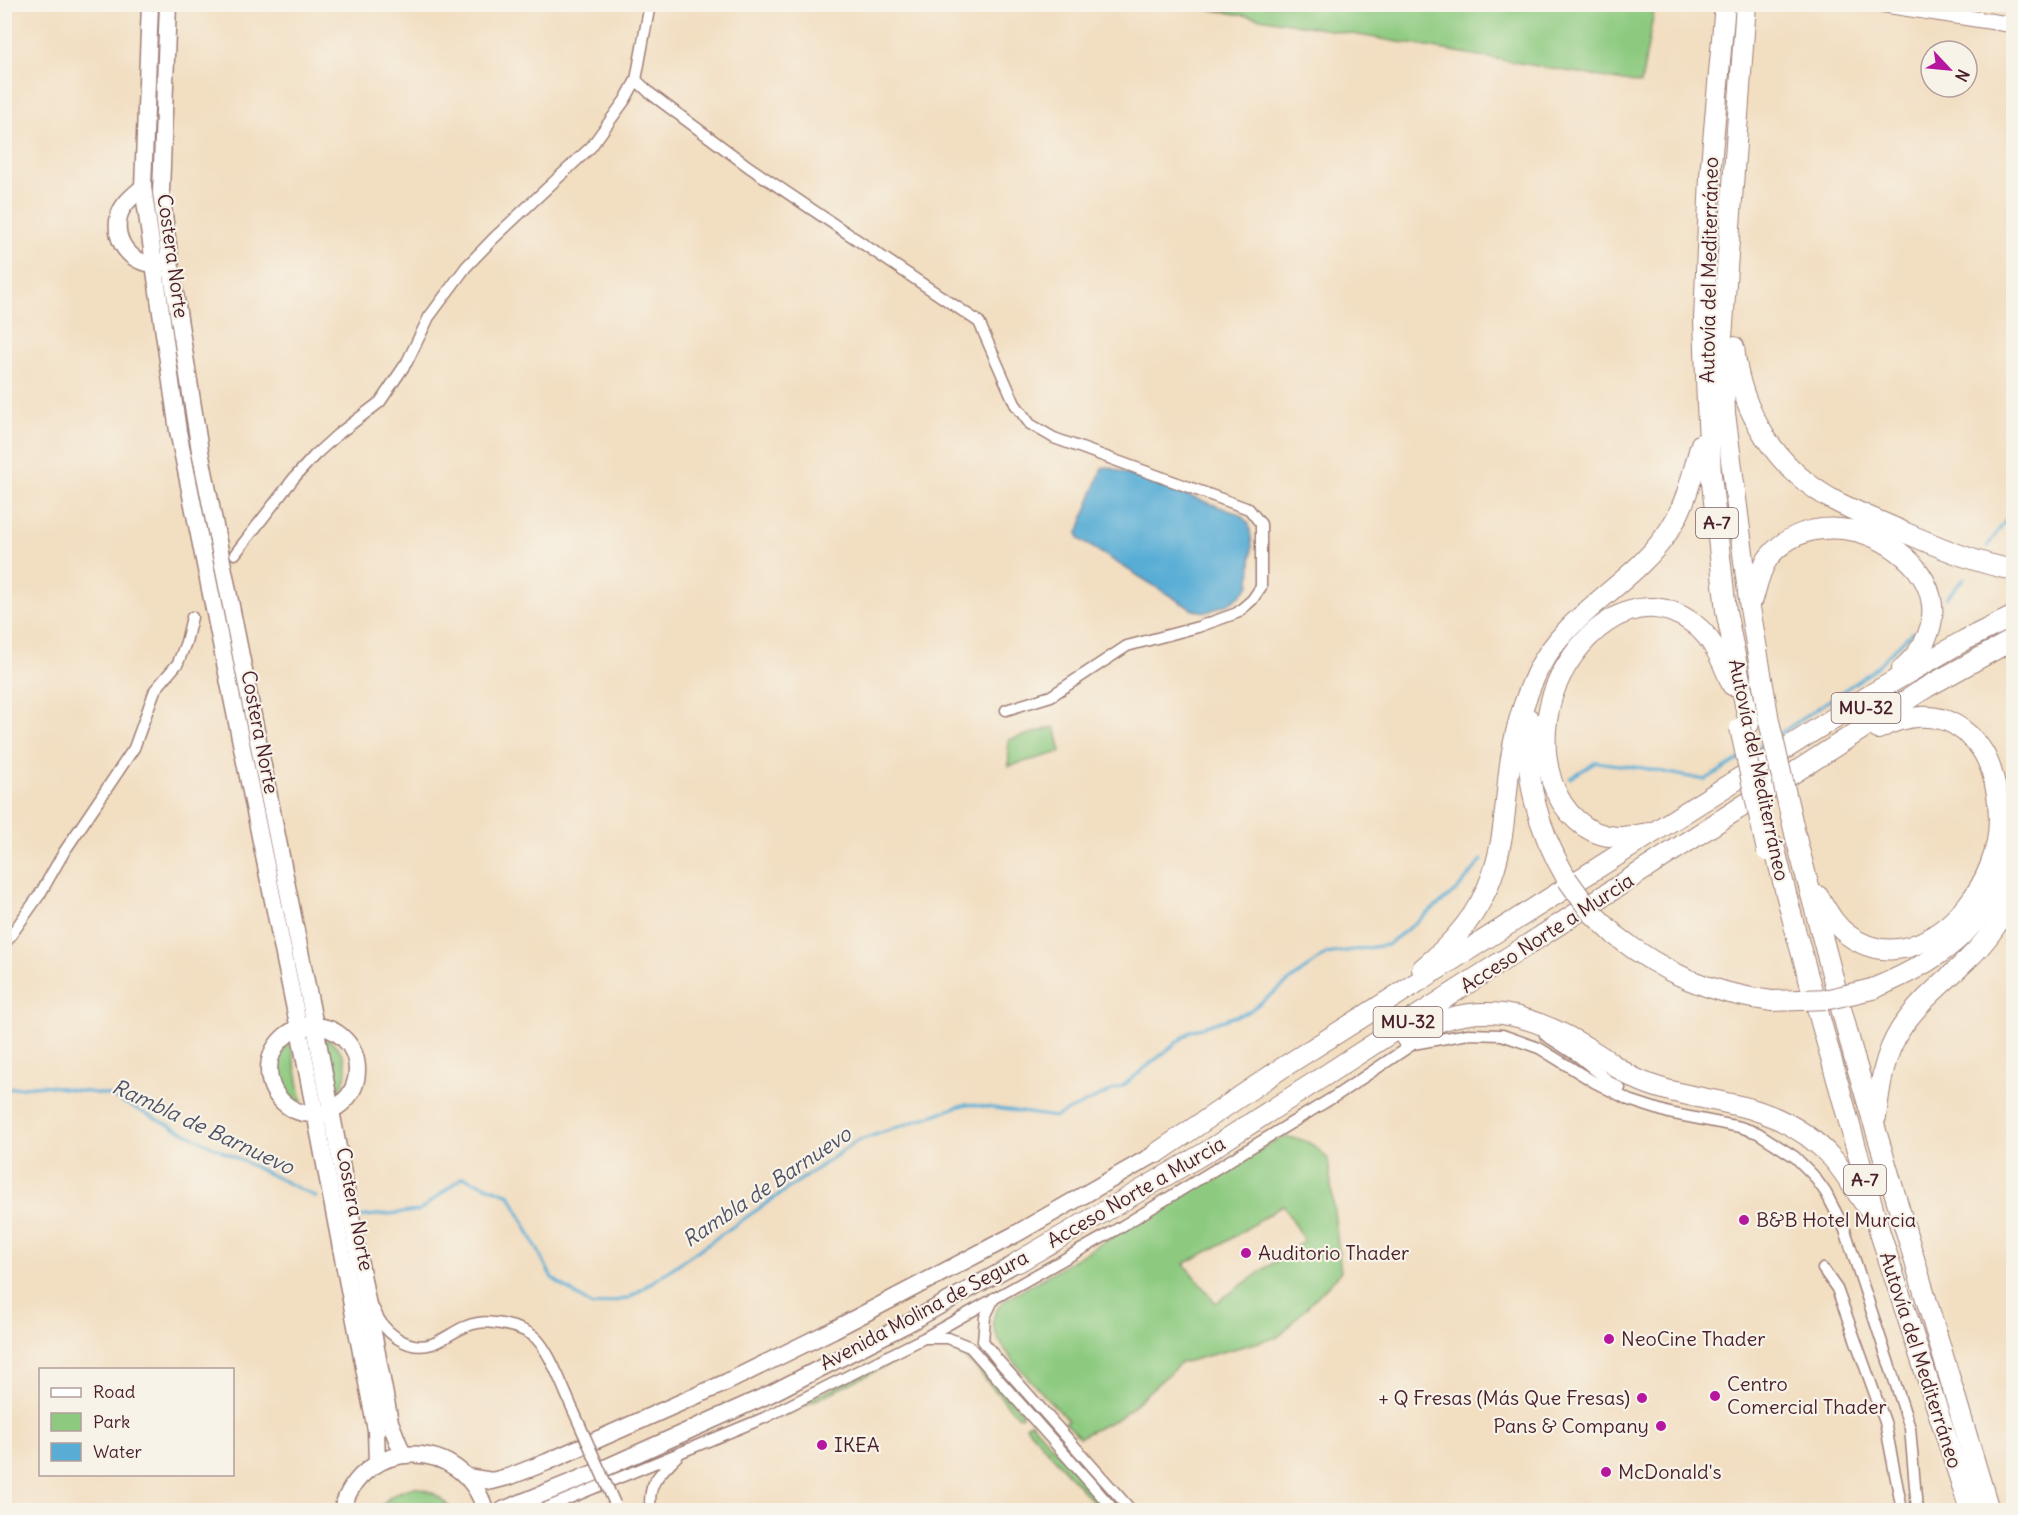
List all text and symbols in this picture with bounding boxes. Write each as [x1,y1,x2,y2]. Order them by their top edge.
north arrow [1919,39,1979,99]
text: N [1951,66,1974,85]
street label: Autovía del Mediterráneo [1694,157,1723,383]
street label: Costera Norte [152,192,195,320]
road number: A-7 [1696,508,1738,538]
street label: Autovía del Mediterráneo [1724,657,1795,883]
street label: Costera Norte [236,668,285,796]
road number: MU-32 [1832,693,1900,723]
street label: Acceso Norte a Murcia [1455,867,1638,998]
road number: MU-32 [1374,1007,1442,1037]
water label: Rambla de Barnuevo [108,1073,299,1181]
water label: Rambla de Barnuevo [677,1120,857,1253]
street label: Acceso Norte a Murcia [1042,1130,1229,1253]
street label: Costera Norte [331,1145,380,1273]
road number: A-7 [1844,1165,1886,1195]
place label: B&B Hotel Murcia [1756,1207,1916,1232]
marker: B&B Hotel Murcia [1737,1213,1751,1227]
place label: Auditorio Thader [1258,1240,1409,1265]
street label: Avenida Molina de Segura [815,1244,1032,1375]
marker: Auditorio Thader [1239,1246,1253,1260]
street label: Autovía del Mediterráneo [1875,1248,1968,1471]
place label: NeoCine Thader [1621,1326,1765,1351]
marker: NeoCine Thader [1602,1332,1616,1346]
legend [39,1368,234,1476]
place label: Centro Comercial Thader [1727,1371,1887,1419]
text: Road [93,1380,136,1403]
place label: + Q Fresas (Más Que Fresas) [1378,1385,1630,1410]
marker: Centro Comercial Thader [1708,1389,1722,1403]
marker: + Q Fresas (Más Que Fresas) [1635,1391,1649,1405]
text: Park [93,1410,130,1433]
place label: Pans & Company [1493,1413,1649,1438]
marker: Pans & Company [1654,1419,1668,1433]
place label: IKEA [834,1432,880,1457]
marker: IKEA [815,1438,829,1452]
text: Water [93,1440,143,1463]
place label: McDonald's [1618,1459,1722,1484]
marker: McDonald's [1599,1465,1613,1479]

